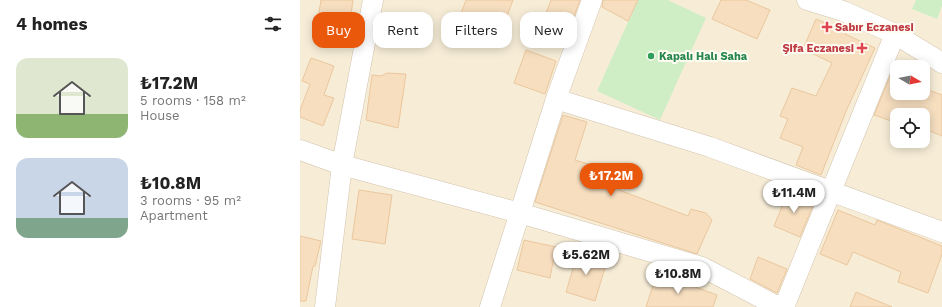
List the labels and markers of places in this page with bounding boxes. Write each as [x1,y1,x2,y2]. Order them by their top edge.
place label: Sabır Eczanesi [835,21,914,34]
marker: Sabır Eczanesi [822,22,832,32]
place label: Şifa Eczanesi [782,42,854,55]
marker: Şifa Eczanesi [857,43,867,53]
place label: Kapalı Halı Saha [659,50,748,63]
marker: Kapalı Halı Saha [646,51,656,61]
pin: ₺17.2M [578,163,644,197]
pin: ₺11.4M [761,180,827,214]
pin: ₺5.62M [553,242,619,276]
pin: ₺10.8M [645,261,711,295]

